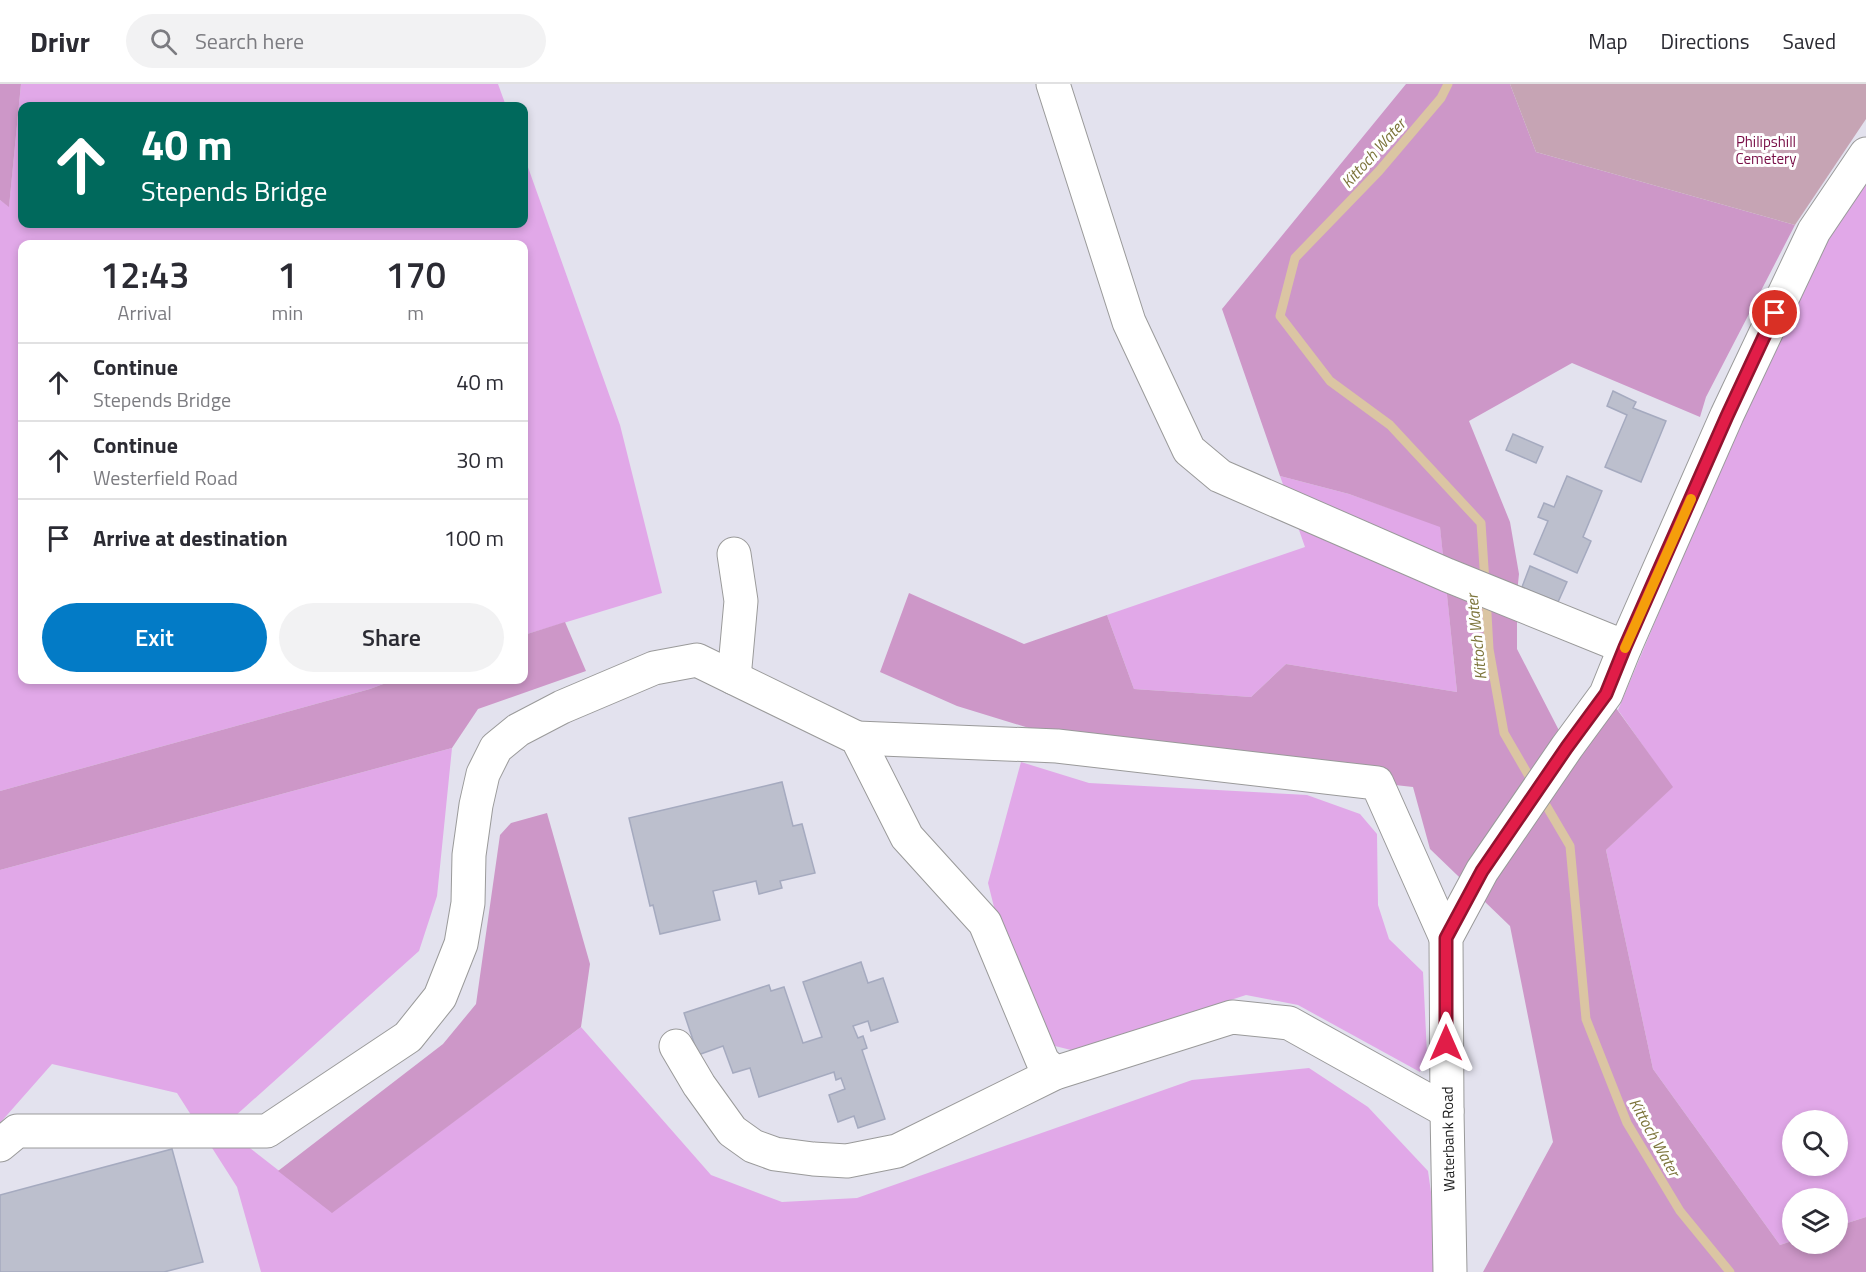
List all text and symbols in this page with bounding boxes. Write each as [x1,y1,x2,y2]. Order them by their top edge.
search box [126,14,546,68]
text: Drivr [30,20,90,63]
text: Search here [195,24,304,58]
icon: search [147,25,180,58]
text: Map [1588,25,1628,57]
text: Directions [1661,25,1750,57]
text: Saved [1783,25,1836,57]
text: 40 m [141,112,233,176]
water label: Kittoch Water [1335,112,1412,193]
icon: ahead [42,126,120,204]
park label: Philipshill Cemetery [1736,130,1796,170]
text: Stepends Bridge [141,170,327,211]
text: 12:43 [100,247,189,302]
text: 1 [277,247,297,302]
text: 170 [385,247,446,302]
pin [1749,287,1800,338]
icon: arrive [1758,296,1791,329]
text: Arrival [118,297,172,328]
text: min [271,297,303,328]
text: m [407,297,424,328]
text: Continue [93,350,178,384]
text: 40 m [456,365,504,399]
icon: ahead [42,366,75,399]
text: Stepends Bridge [93,384,231,415]
text: Continue [93,428,178,462]
text: 30 m [456,443,504,477]
icon: ahead [42,444,75,477]
text: Westerfield Road [93,462,238,493]
text: Arrive at destination [93,521,288,555]
text: 100 m [444,521,504,555]
icon: arrive [42,522,75,555]
water label: Kittoch Water [1459,591,1492,681]
button: Exit [42,603,267,672]
button: Share [279,603,504,672]
position arrow [1414,1011,1478,1075]
street label: Waterbank Road [1436,1086,1460,1192]
water label: Kittoch Water [1624,1094,1687,1182]
map controls [1782,1110,1848,1254]
button: search [1782,1110,1848,1176]
button: layers [1782,1188,1848,1254]

